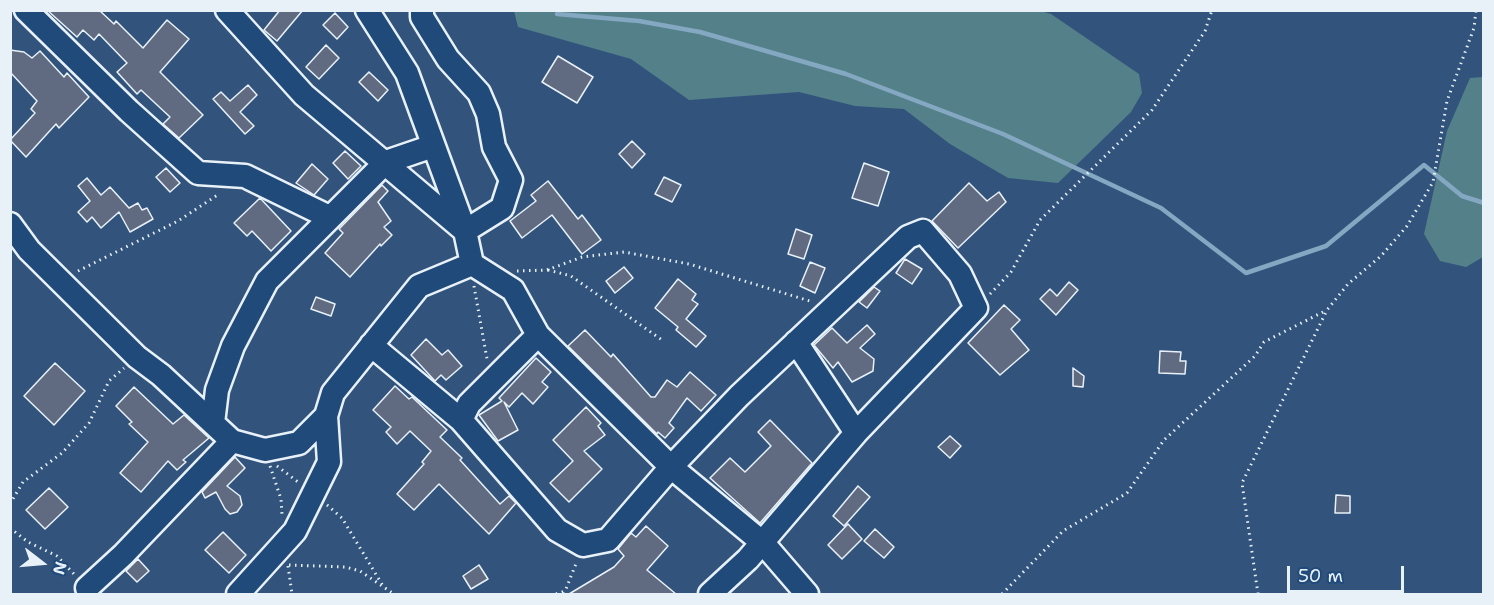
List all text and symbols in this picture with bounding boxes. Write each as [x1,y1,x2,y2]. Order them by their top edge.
north arrow [12,533,72,593]
scale bar [1290,554,1407,592]
text: N [48,559,72,577]
text: 50 m [1298,564,1343,588]

